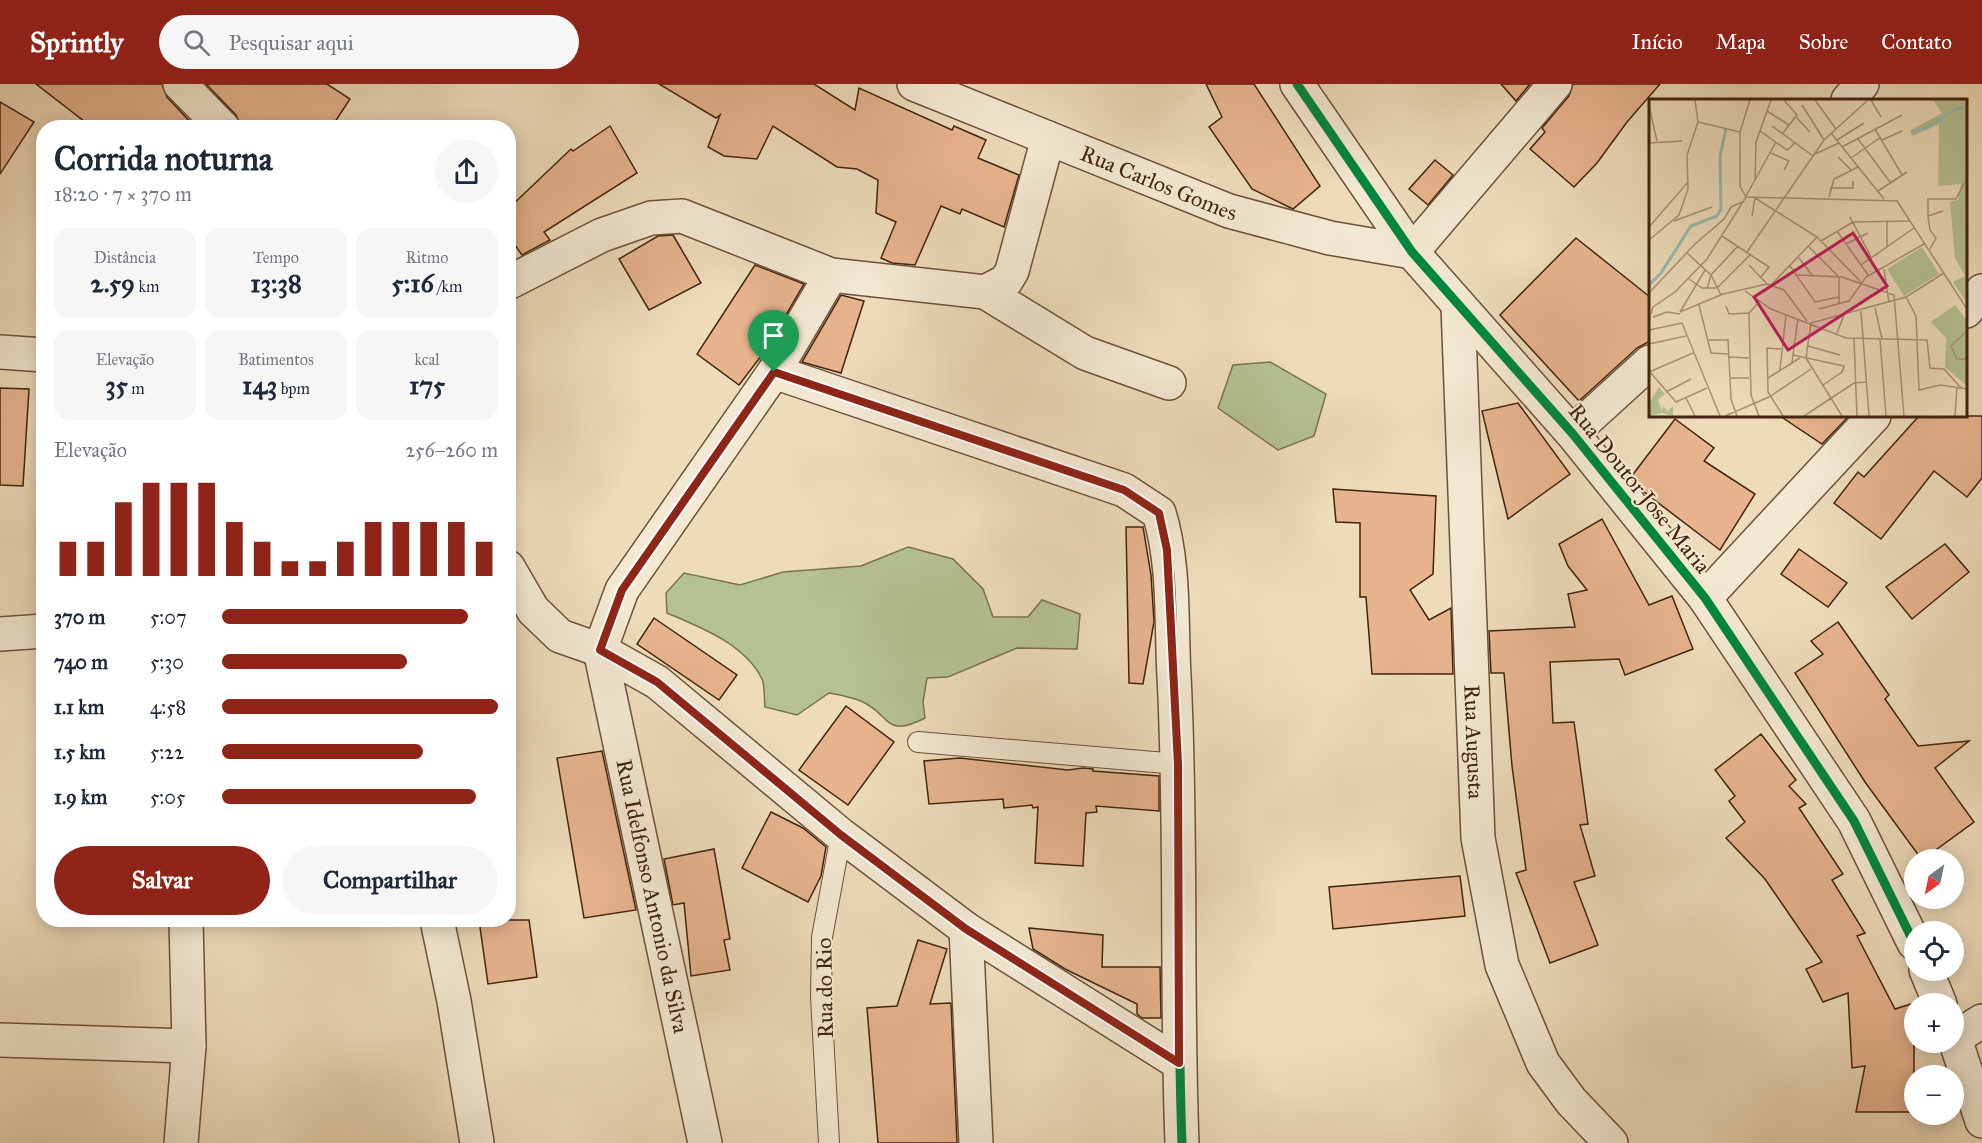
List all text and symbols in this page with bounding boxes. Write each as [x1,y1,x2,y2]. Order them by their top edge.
search box [159,15,579,69]
text: Sprintly [30,25,123,60]
icon: search [180,26,213,59]
text: Pesquisar aqui [228,29,354,56]
text: Início [1632,29,1683,55]
text: Mapa [1716,29,1766,55]
text: Sobre [1799,29,1848,55]
text: Contato [1881,29,1952,55]
inset map [1649,99,1967,417]
text: Corrida noturna [54,139,273,179]
button: share [435,140,498,203]
street label: Rua Carlos Gomes [1076,140,1240,226]
text: 18:20 · 7 × 370 m [54,182,192,206]
text: Distância [94,248,156,267]
text: Tempo [253,248,299,267]
text: Ritmo [406,248,448,267]
text: 2.59 [91,267,135,299]
text: 13:38 [250,267,302,299]
text: 5:16 [392,267,434,299]
text: km [135,277,159,296]
text: /km [434,277,462,296]
pin [748,310,799,372]
icon: arrive [757,319,790,352]
text: Elevação [96,350,154,369]
text: Batimentos [238,350,314,369]
text: kcal [414,350,440,369]
text: 35 [105,369,128,401]
text: 143 [242,369,277,401]
text: 175 [409,369,445,401]
text: m [128,379,145,398]
text: bpm [277,379,310,398]
street label: Rua Doutor Jose Maria [1563,398,1717,579]
text: Elevação [54,438,127,462]
text: 256–260 m [405,438,498,462]
text: 370 m [54,605,105,629]
text: 5:07 [150,605,187,629]
text: 740 m [54,650,108,674]
text: 5:30 [150,650,184,674]
street label: Rua Augusta [1458,684,1490,800]
text: 1.1 km [54,695,104,719]
text: 4:58 [150,695,186,719]
text: 1.5 km [54,740,105,764]
text: 5:22 [150,740,184,764]
street label: Rua Idelfonso Antonio da Silva [610,757,695,1036]
text: 1.9 km [54,785,107,809]
text: 5:05 [150,785,185,809]
button: Salvar [54,846,270,915]
button: Compartilhar [282,846,498,915]
north arrow [1904,849,1964,909]
map controls [1904,849,1964,1125]
button: locate [1904,921,1964,981]
street label: Rua do Rio [810,937,839,1039]
button: + [1904,993,1964,1053]
button: − [1904,1065,1964,1125]

